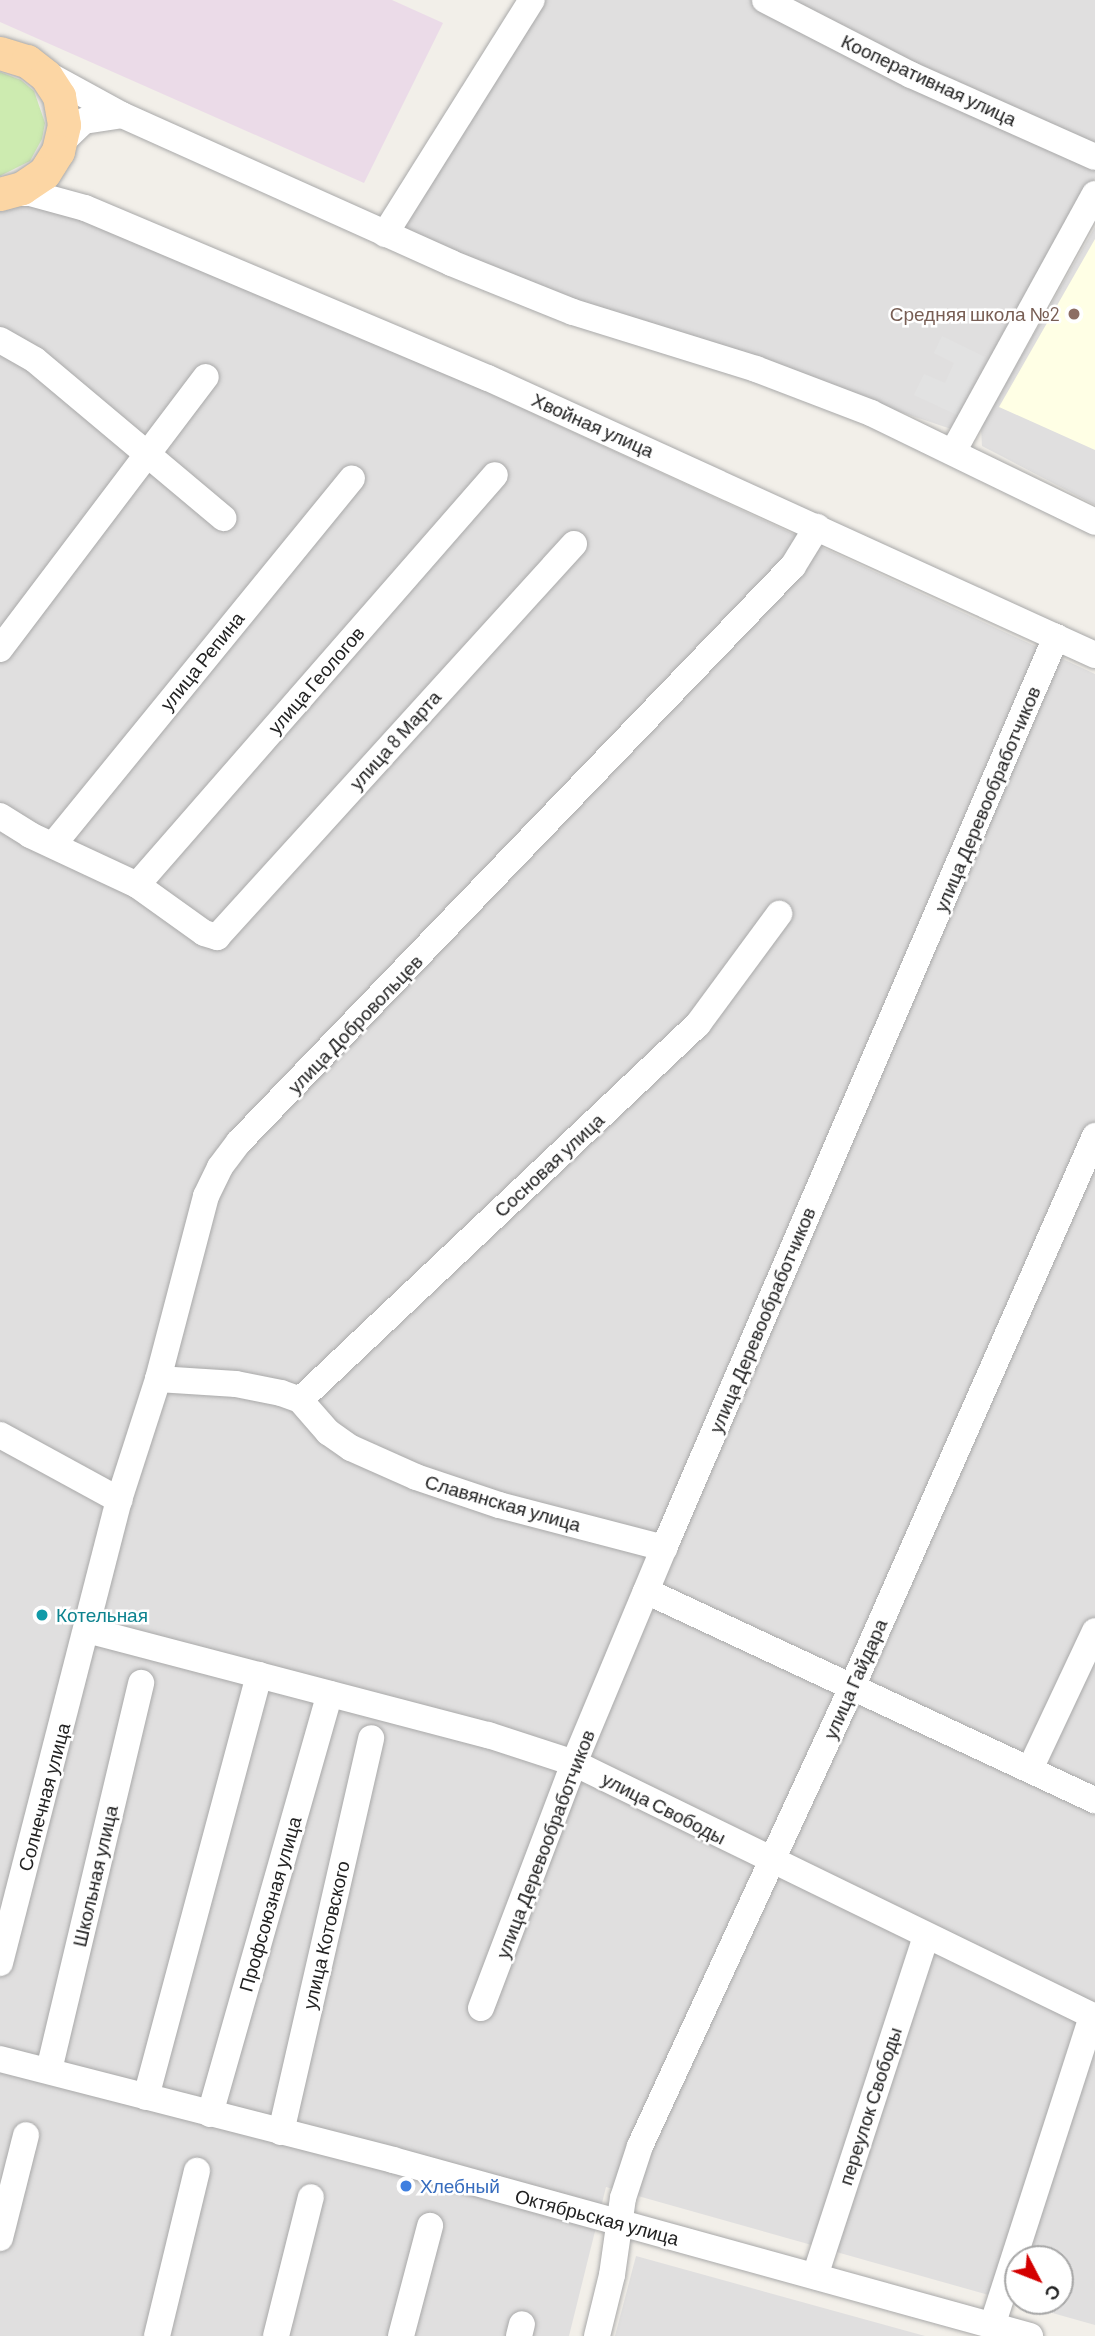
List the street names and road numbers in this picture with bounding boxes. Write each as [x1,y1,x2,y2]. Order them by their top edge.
street label: Кооперативная улица [838,29,1020,131]
street label: Хвойная улица [528,388,658,462]
street label: улица Репина [155,607,249,715]
street label: улица Геологов [263,622,369,738]
street label: улица Деревообработчиков [929,683,1045,915]
street label: улица 8 Марта [345,686,445,794]
street label: улица Добровольцев [283,950,427,1098]
street label: Сосновая улица [489,1108,609,1222]
street label: улица Деревообработчиков [704,1204,820,1436]
street label: Славянская улица [422,1470,584,1536]
street label: улица Гайдара [818,1615,892,1743]
street label: Солнечная улица [13,1720,75,1874]
street label: улица Деревообработчиков [491,1726,599,1962]
street label: улица Свободы [598,1767,730,1849]
street label: Школьная улица [68,1803,122,1949]
street label: Профсоюзная улица [234,1814,306,1994]
street label: улица Котовского [298,1858,354,2012]
street label: переулок Свободы [834,2024,906,2188]
street label: Октябрьская улица [513,2184,681,2250]

